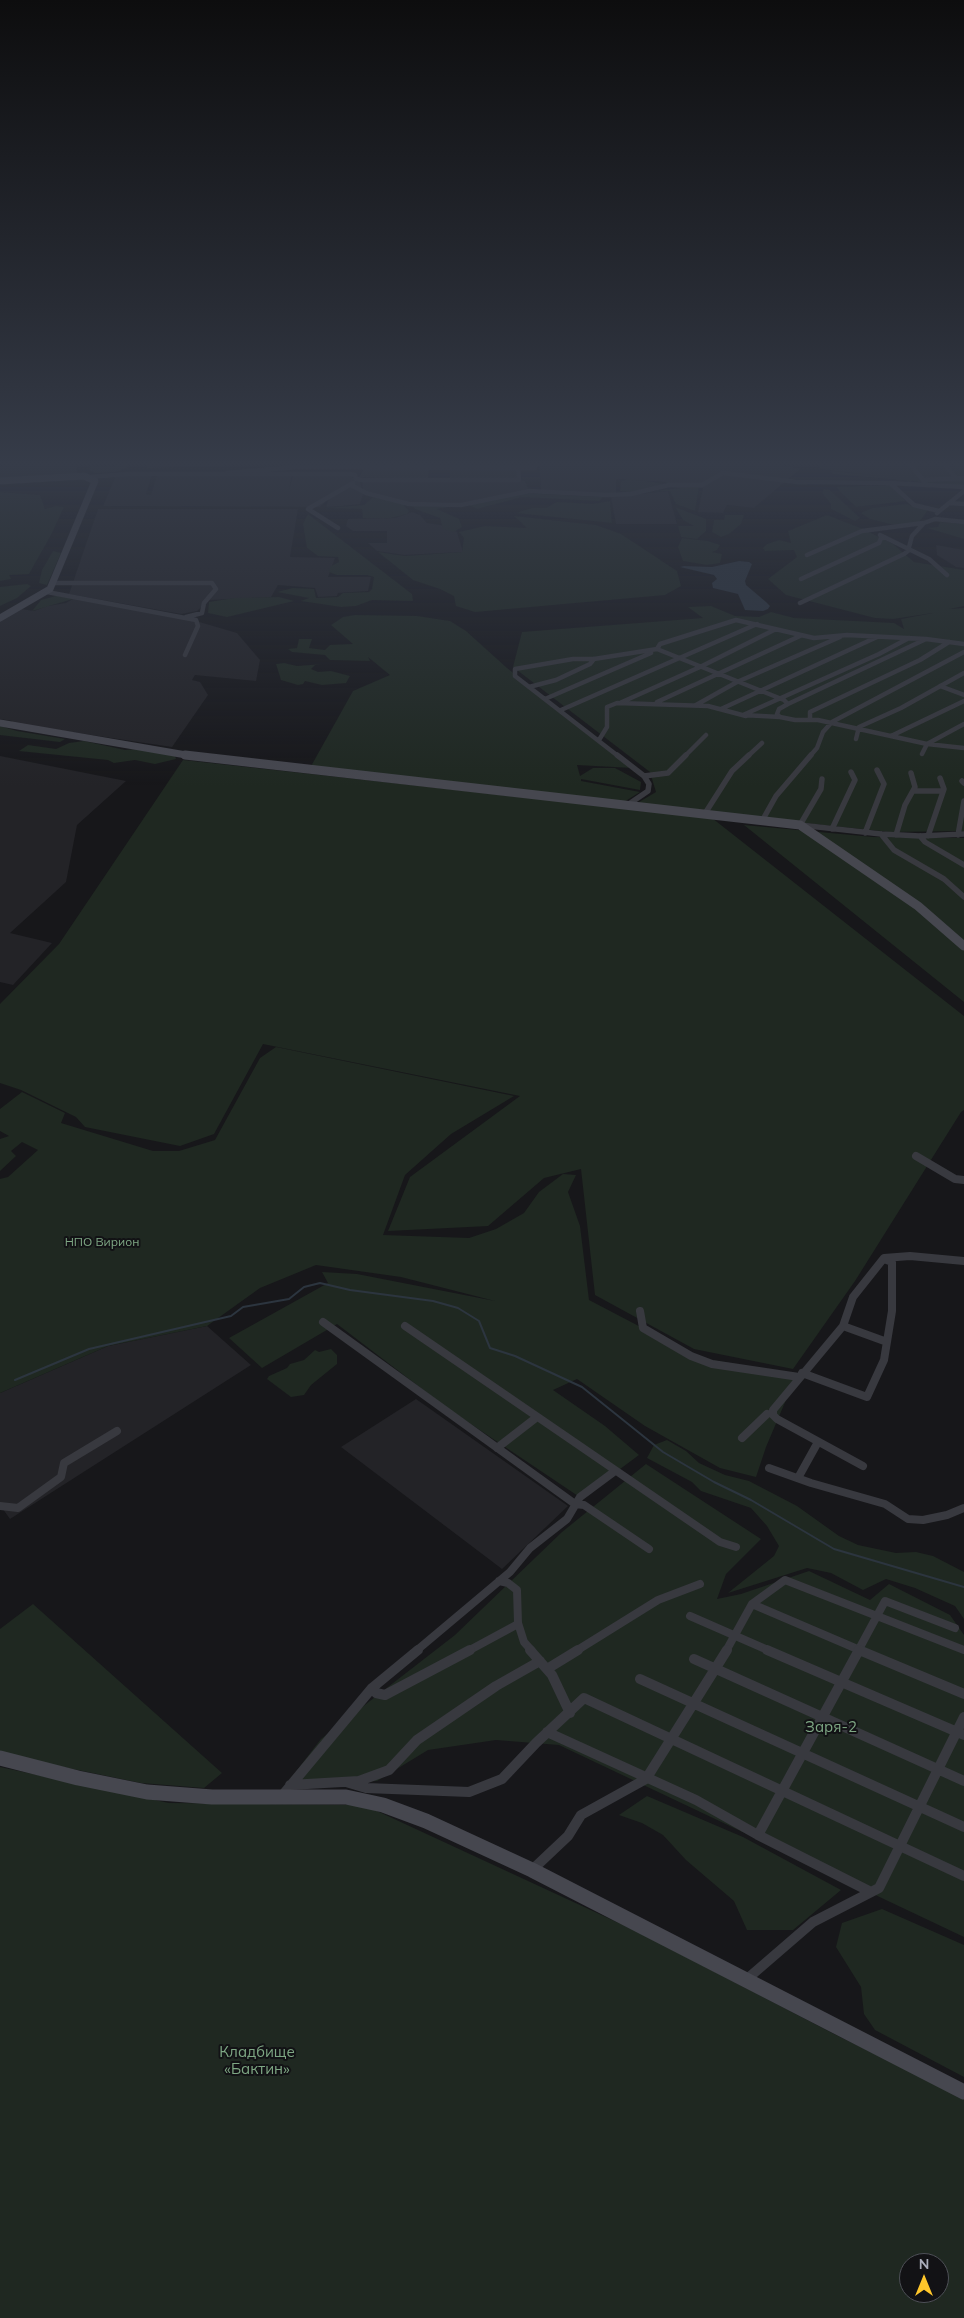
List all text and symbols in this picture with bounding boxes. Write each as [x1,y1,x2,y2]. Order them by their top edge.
park label: НПО Вирион [65,1235,139,1249]
park label: Заря-2 [805,1718,857,1736]
park label: Кладбище «Бактин» [219,2043,295,2078]
north arrow [899,2253,949,2303]
text: N [919,2255,929,2273]

